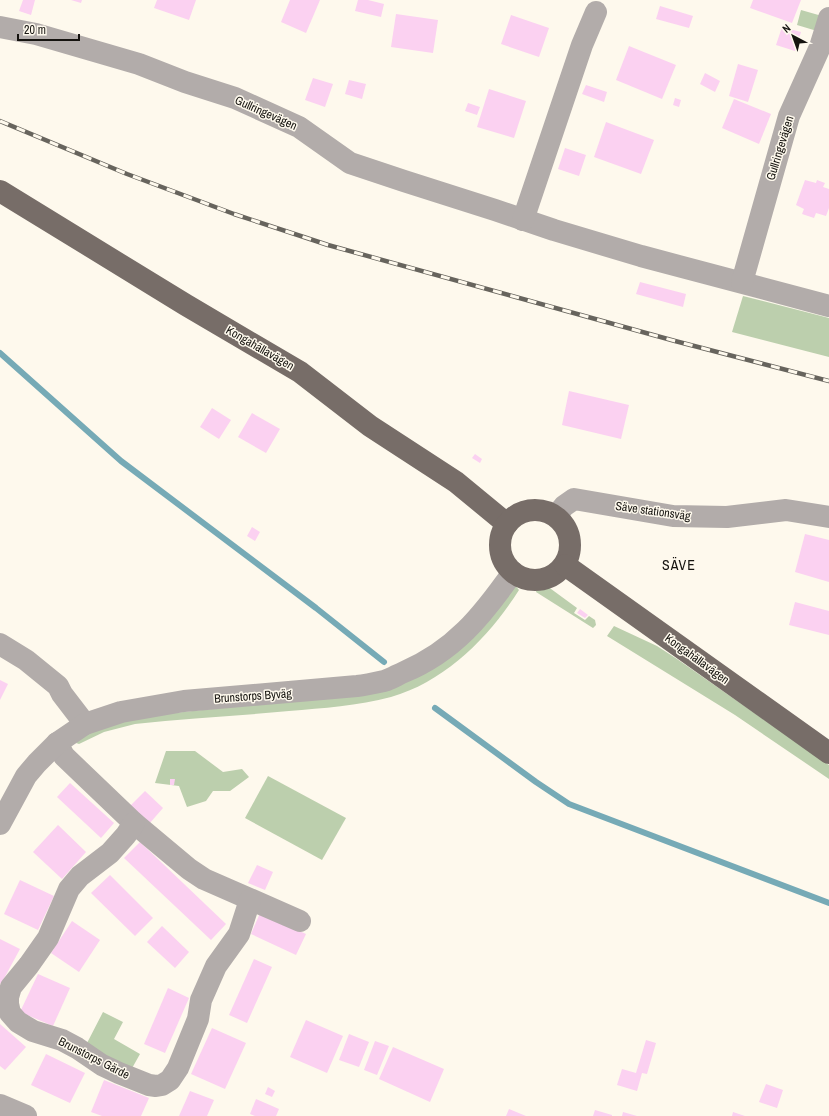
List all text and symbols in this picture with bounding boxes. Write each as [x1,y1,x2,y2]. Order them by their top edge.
scale bar [18,16,79,42]
north arrow [773,16,813,56]
text: N [779,21,793,36]
text: 20 m [24,22,46,38]
street label: Gullringevägen [232,92,300,134]
street label: Gullringevägen [763,114,797,182]
street label: Kongahällavägen [223,322,297,374]
street label: Säve stationsväg [615,498,692,524]
district label: SÄVE [662,556,696,574]
street label: Kongahällavägen [662,630,732,688]
street label: Brunstorps Byväg [214,685,293,707]
street label: Brunstorps Gärde [56,1033,132,1083]

